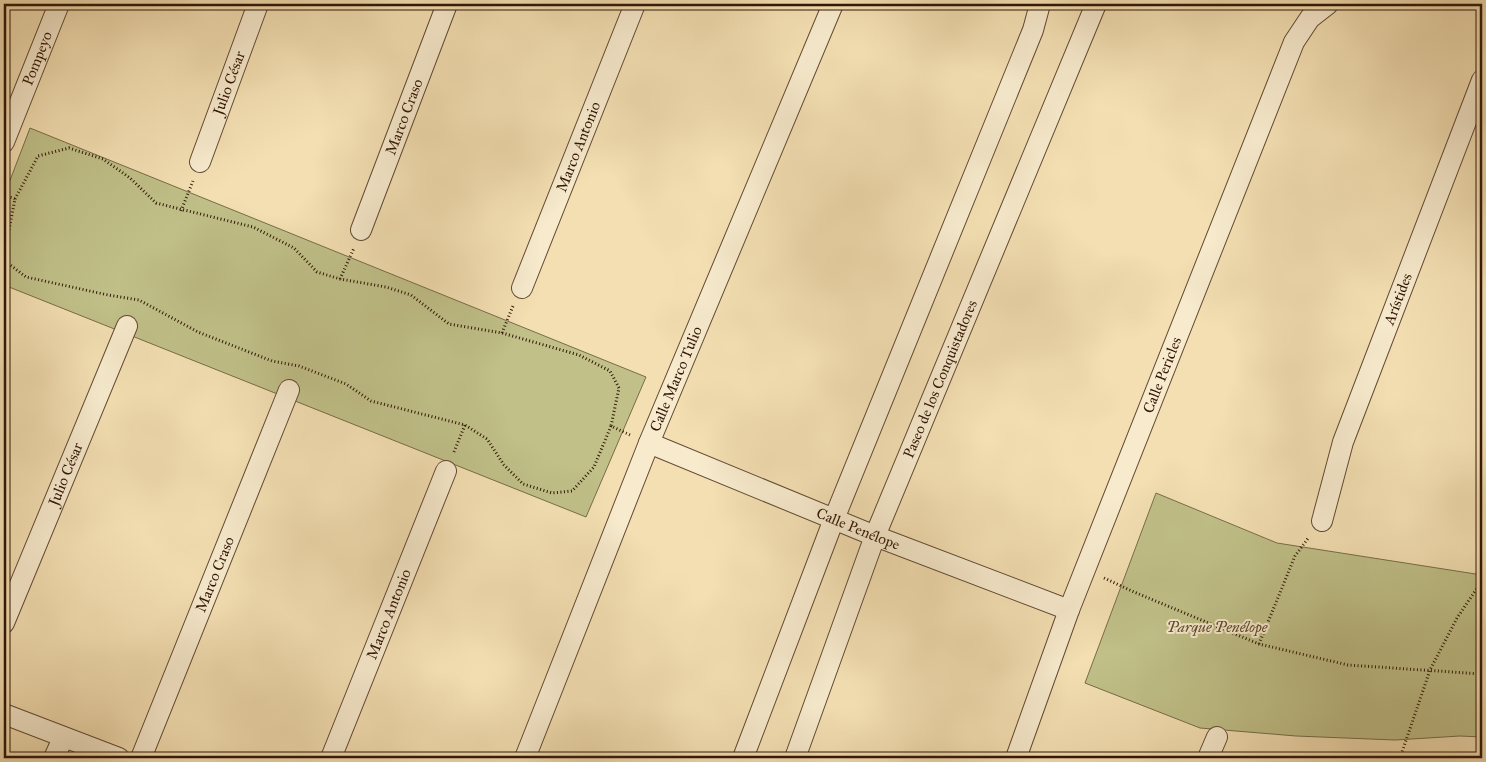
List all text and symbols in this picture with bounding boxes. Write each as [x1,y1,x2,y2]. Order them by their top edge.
street label: Pompeyo [18,28,56,88]
street label: Julio César [208,48,249,120]
street label: Marco Craso [381,76,427,157]
street label: Marco Antonio [552,99,604,195]
street label: Arístides [1379,270,1416,328]
street label: Paseo de los Conquistadores [899,297,981,461]
street label: Calle Marco Tulio [646,323,706,434]
street label: Calle Pericles [1139,334,1185,416]
street label: Julio César [44,440,87,511]
street label: Calle Penélope [814,504,902,554]
street label: Marco Craso [192,534,238,615]
street label: Marco Antonio [363,566,415,662]
park label: Parque Penélope [1167,618,1268,637]

